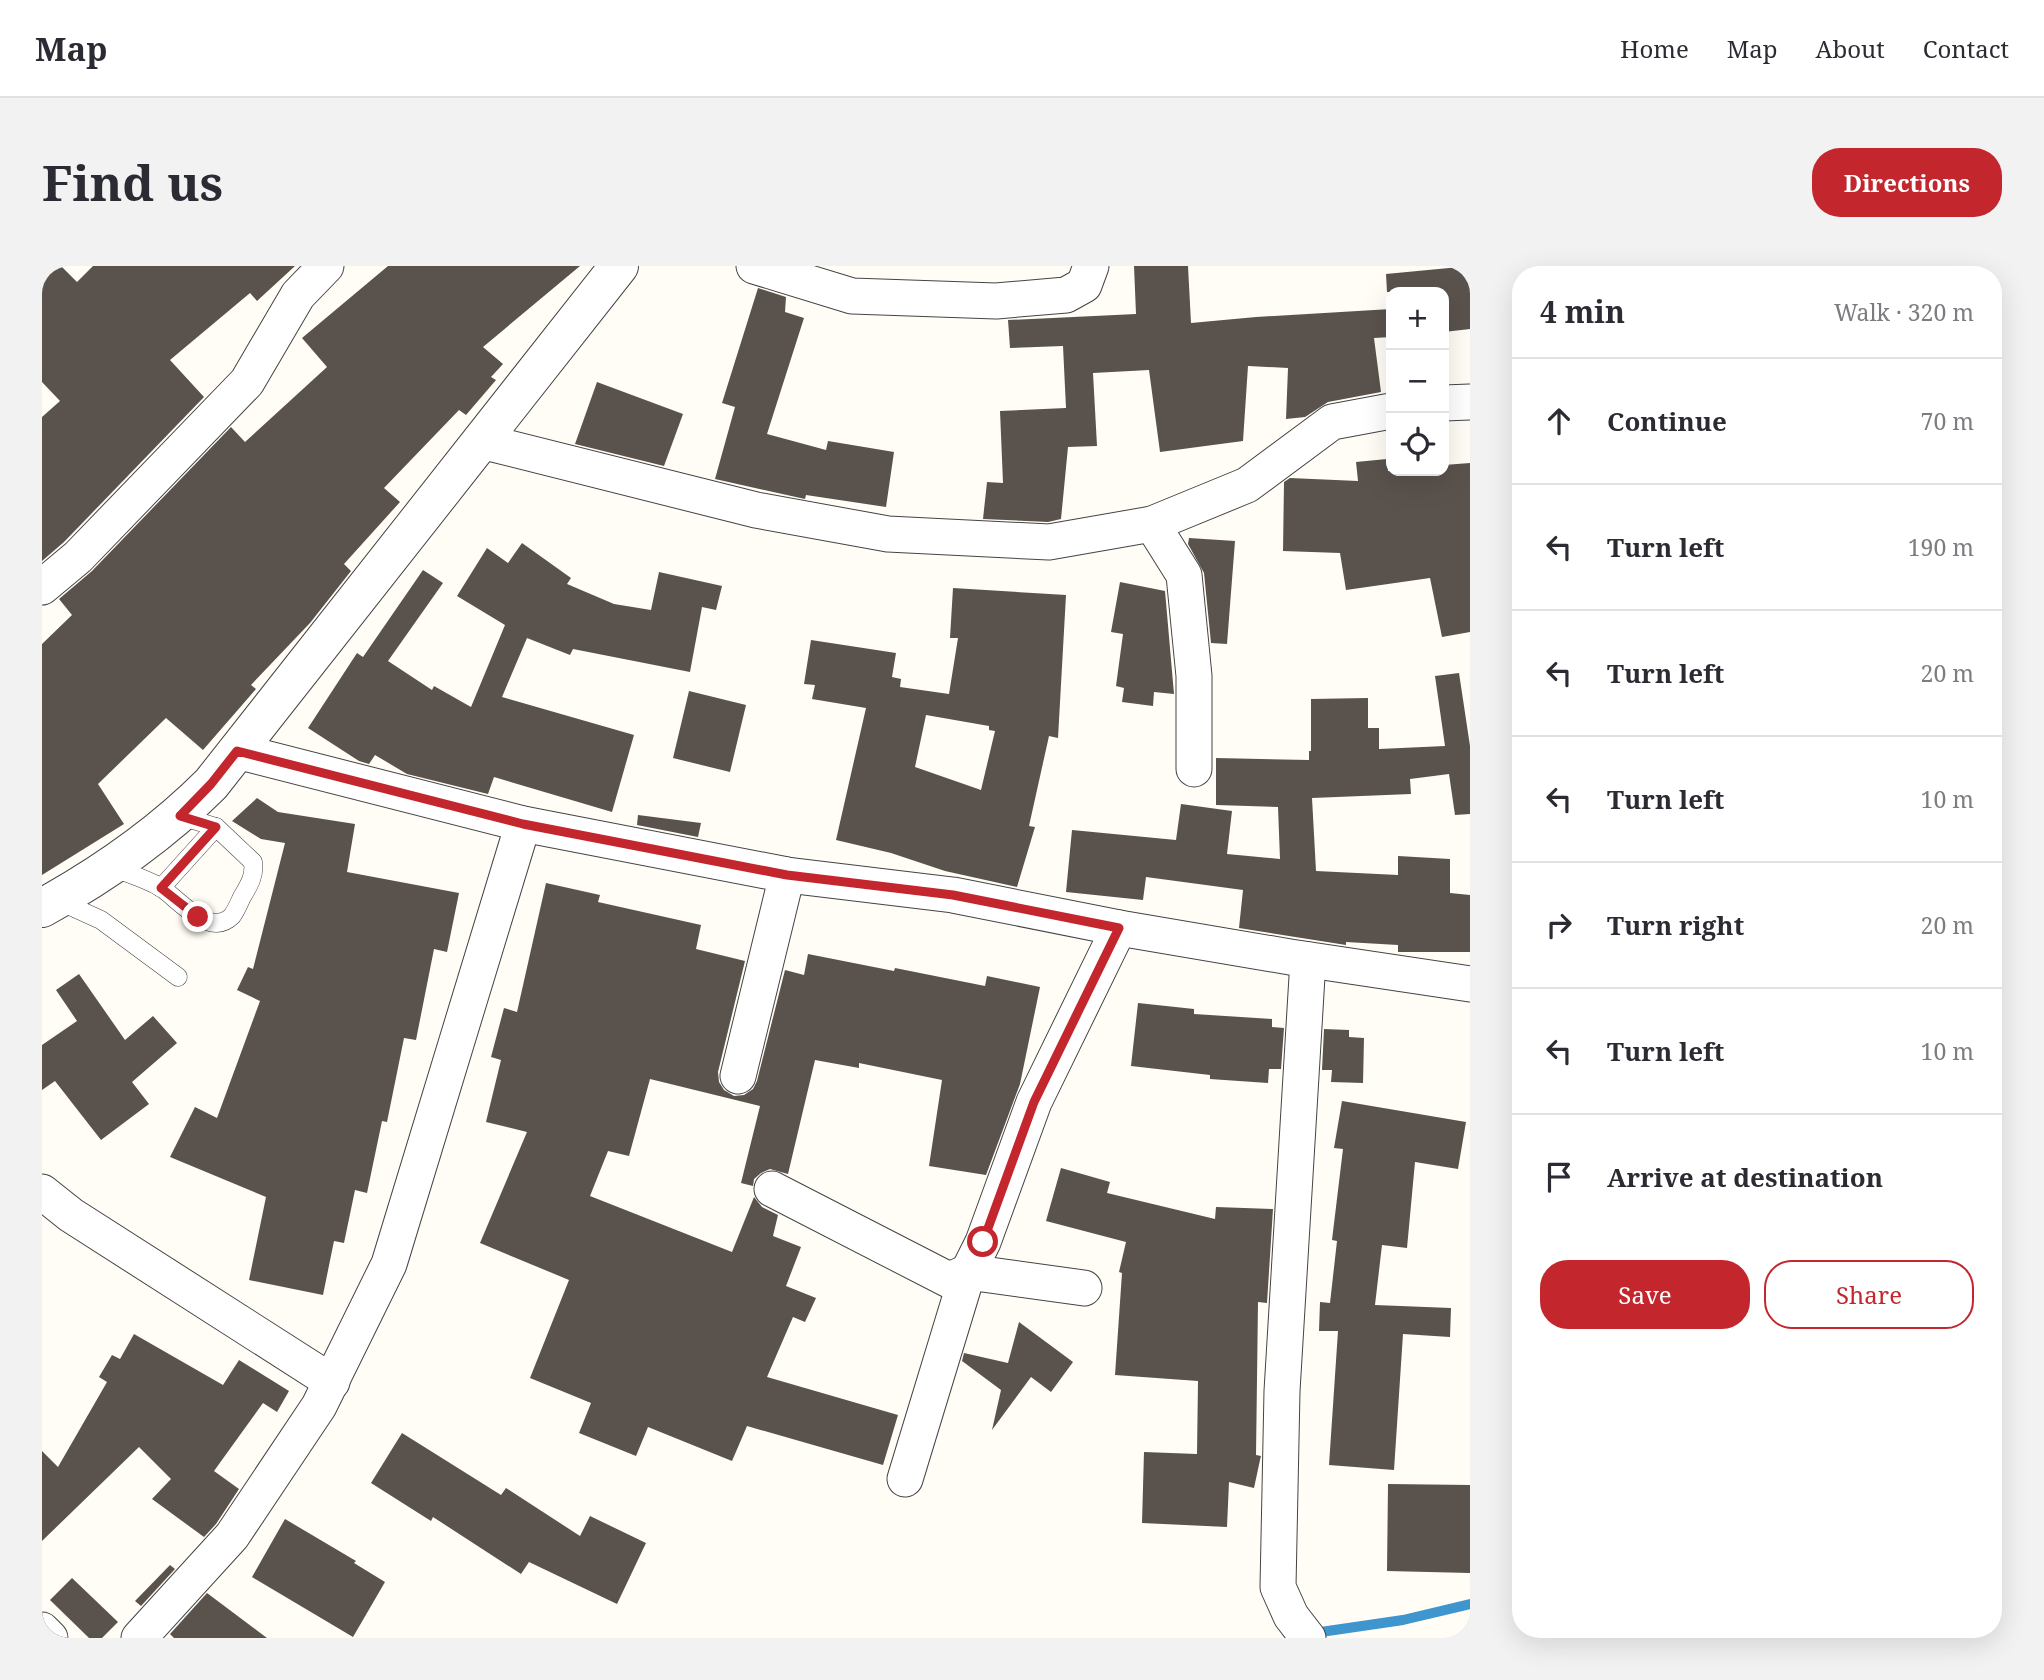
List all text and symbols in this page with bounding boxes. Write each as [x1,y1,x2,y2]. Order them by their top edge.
text: Map [35,26,108,71]
text: Home [1620,32,1689,65]
text: Map [1727,32,1778,65]
text: About [1816,32,1885,65]
text: Contact [1923,32,2009,65]
button: Directions [1812,148,2002,217]
text: Find us [42,149,223,215]
map controls [1386,287,1449,476]
button: + [1386,287,1449,350]
text: 4 min [1540,291,1625,332]
text: Walk · 320 m [1834,296,1974,328]
button: − [1386,350,1449,413]
icon: ahead [1540,402,1578,440]
text: Continue [1607,403,1727,439]
text: 70 m [1921,405,1974,437]
button: locate [1386,413,1449,476]
icon: left [1540,528,1578,566]
text: Turn left [1607,529,1724,565]
text: 190 m [1908,531,1974,563]
icon: left [1540,654,1578,692]
text: Turn left [1607,655,1724,691]
text: 20 m [1921,657,1974,689]
icon: left [1540,780,1578,818]
text: Turn left [1607,781,1724,817]
text: 10 m [1921,783,1974,815]
route end [182,901,213,932]
icon: right [1540,906,1578,944]
text: Turn right [1607,907,1744,943]
text: 20 m [1921,909,1974,941]
icon: left [1540,1032,1578,1070]
text: Turn left [1607,1033,1724,1069]
text: 10 m [1921,1035,1974,1067]
icon: arrive [1540,1158,1578,1196]
text: Arrive at destination [1607,1159,1883,1195]
route start [967,1226,998,1257]
button: Save [1540,1260,1750,1329]
button: Share [1764,1260,1974,1329]

